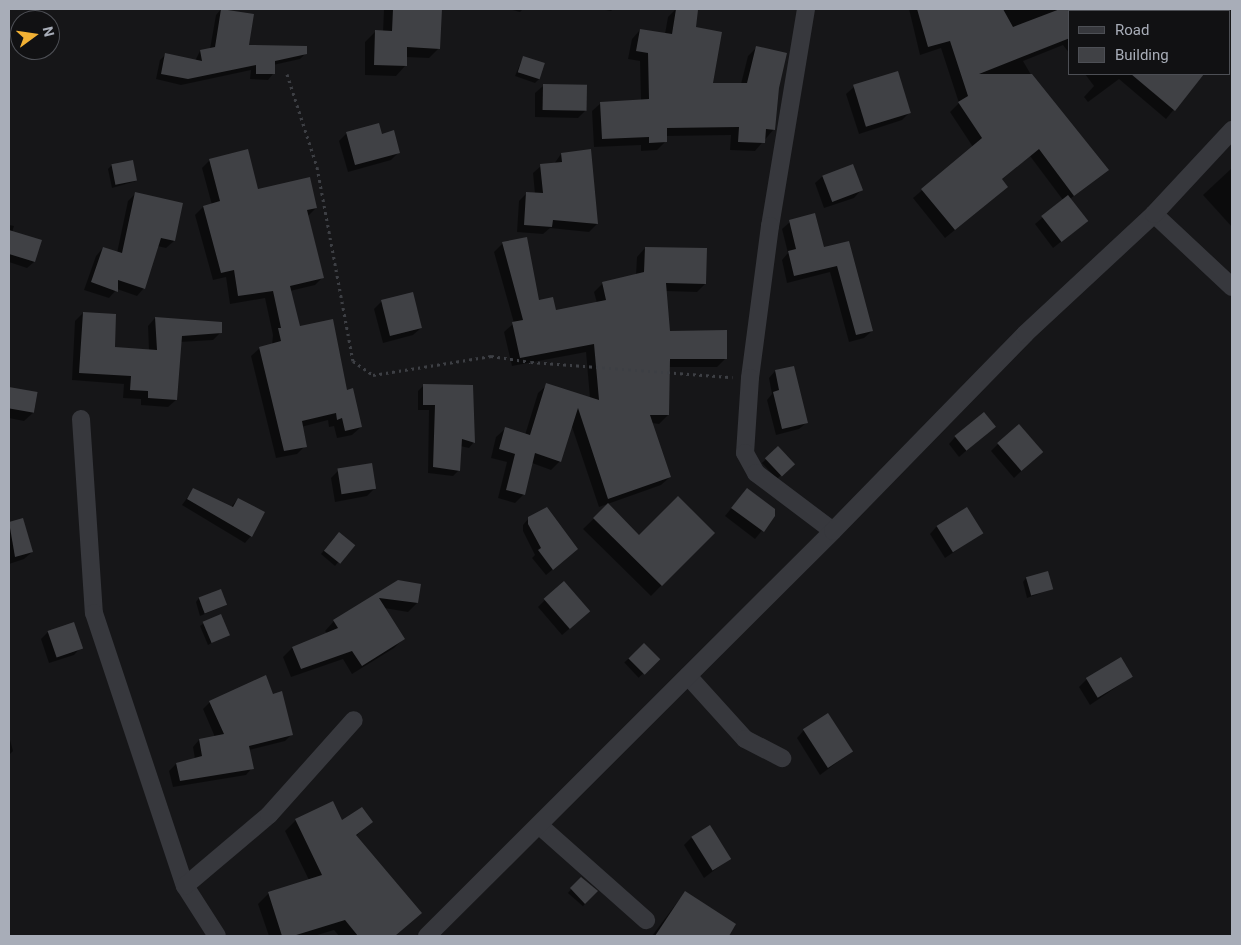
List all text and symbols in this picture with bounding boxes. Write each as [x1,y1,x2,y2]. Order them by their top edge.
north arrow [10,10,60,60]
legend [1068,10,1231,75]
text: Road [1115,21,1149,39]
text: N [40,25,58,38]
text: Building [1115,46,1169,64]

